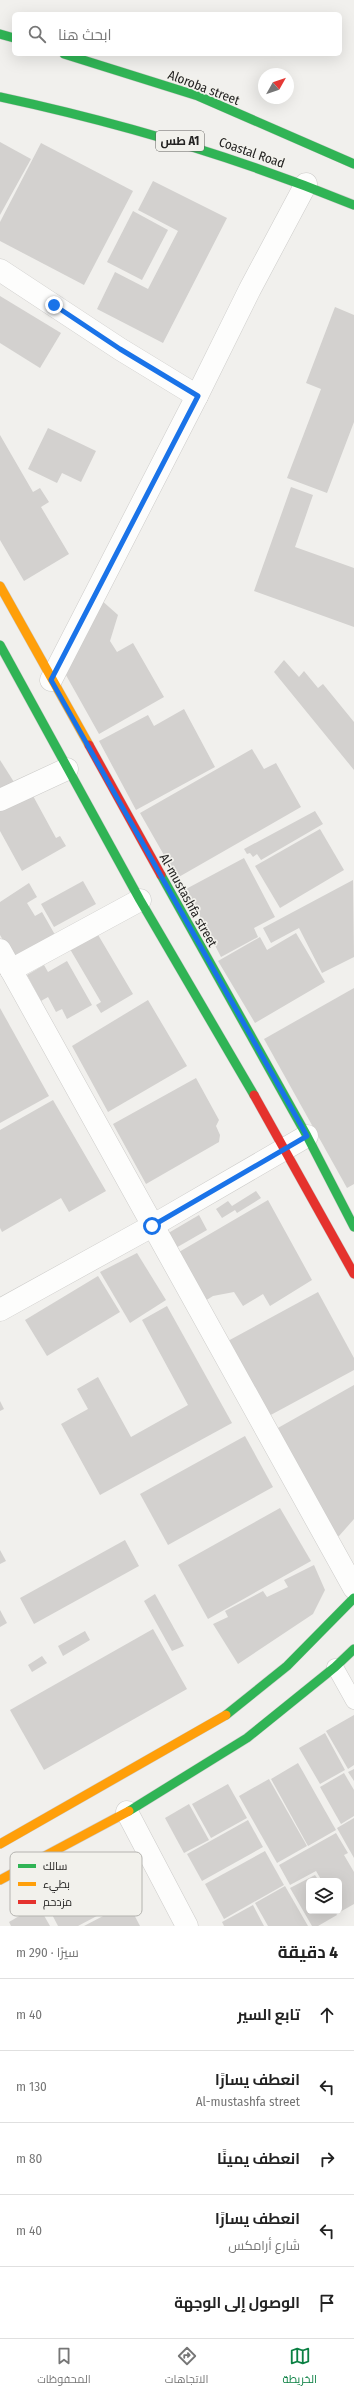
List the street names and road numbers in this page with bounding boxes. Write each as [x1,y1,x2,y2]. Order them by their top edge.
street label: Aloroba street [166,67,242,108]
road number: طس A1 [156,131,204,151]
street label: Coastal Road [217,134,287,171]
street label: Al-mustashfa street [157,851,221,950]

